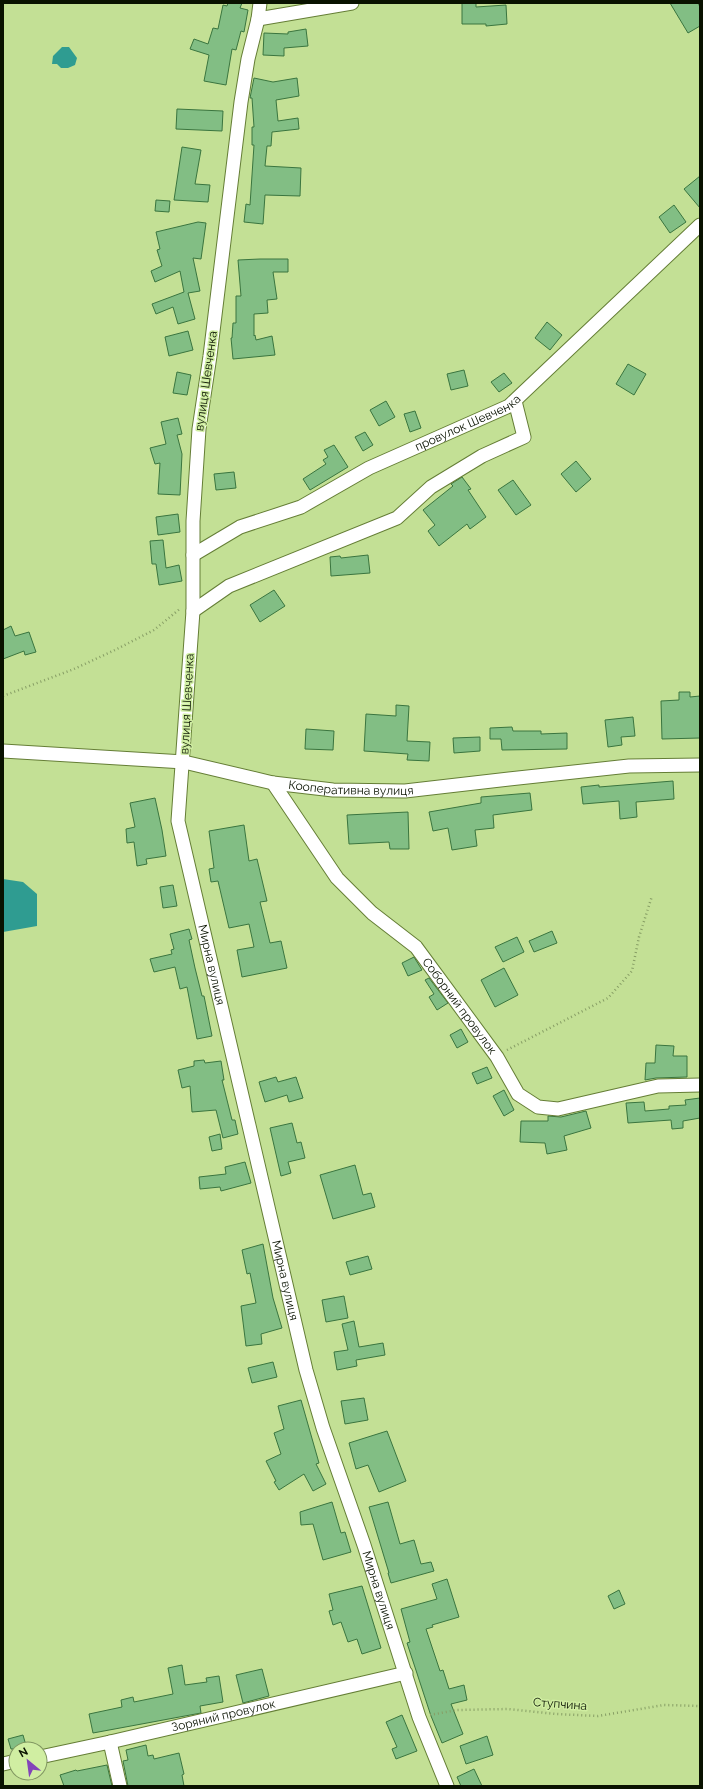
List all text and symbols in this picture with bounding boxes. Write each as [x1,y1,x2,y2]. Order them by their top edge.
street label: вулиця Шевченка [192,330,220,432]
street label: провулок Шевченка [413,392,523,454]
street label: вулиця Шевченка [177,653,197,755]
street label: Кооперативна вулиця [288,778,414,798]
street label: Мирна вулиця [195,923,228,1006]
street label: Соборний провулок [419,955,500,1057]
street label: Мирна вулиця [269,1239,301,1322]
street label: Мирна вулиця [359,1549,398,1631]
street label: Ступчина [533,1695,587,1713]
street label: Зоряний провулок [170,1697,277,1734]
north arrow [8,1741,48,1781]
text: N [17,1745,30,1760]

